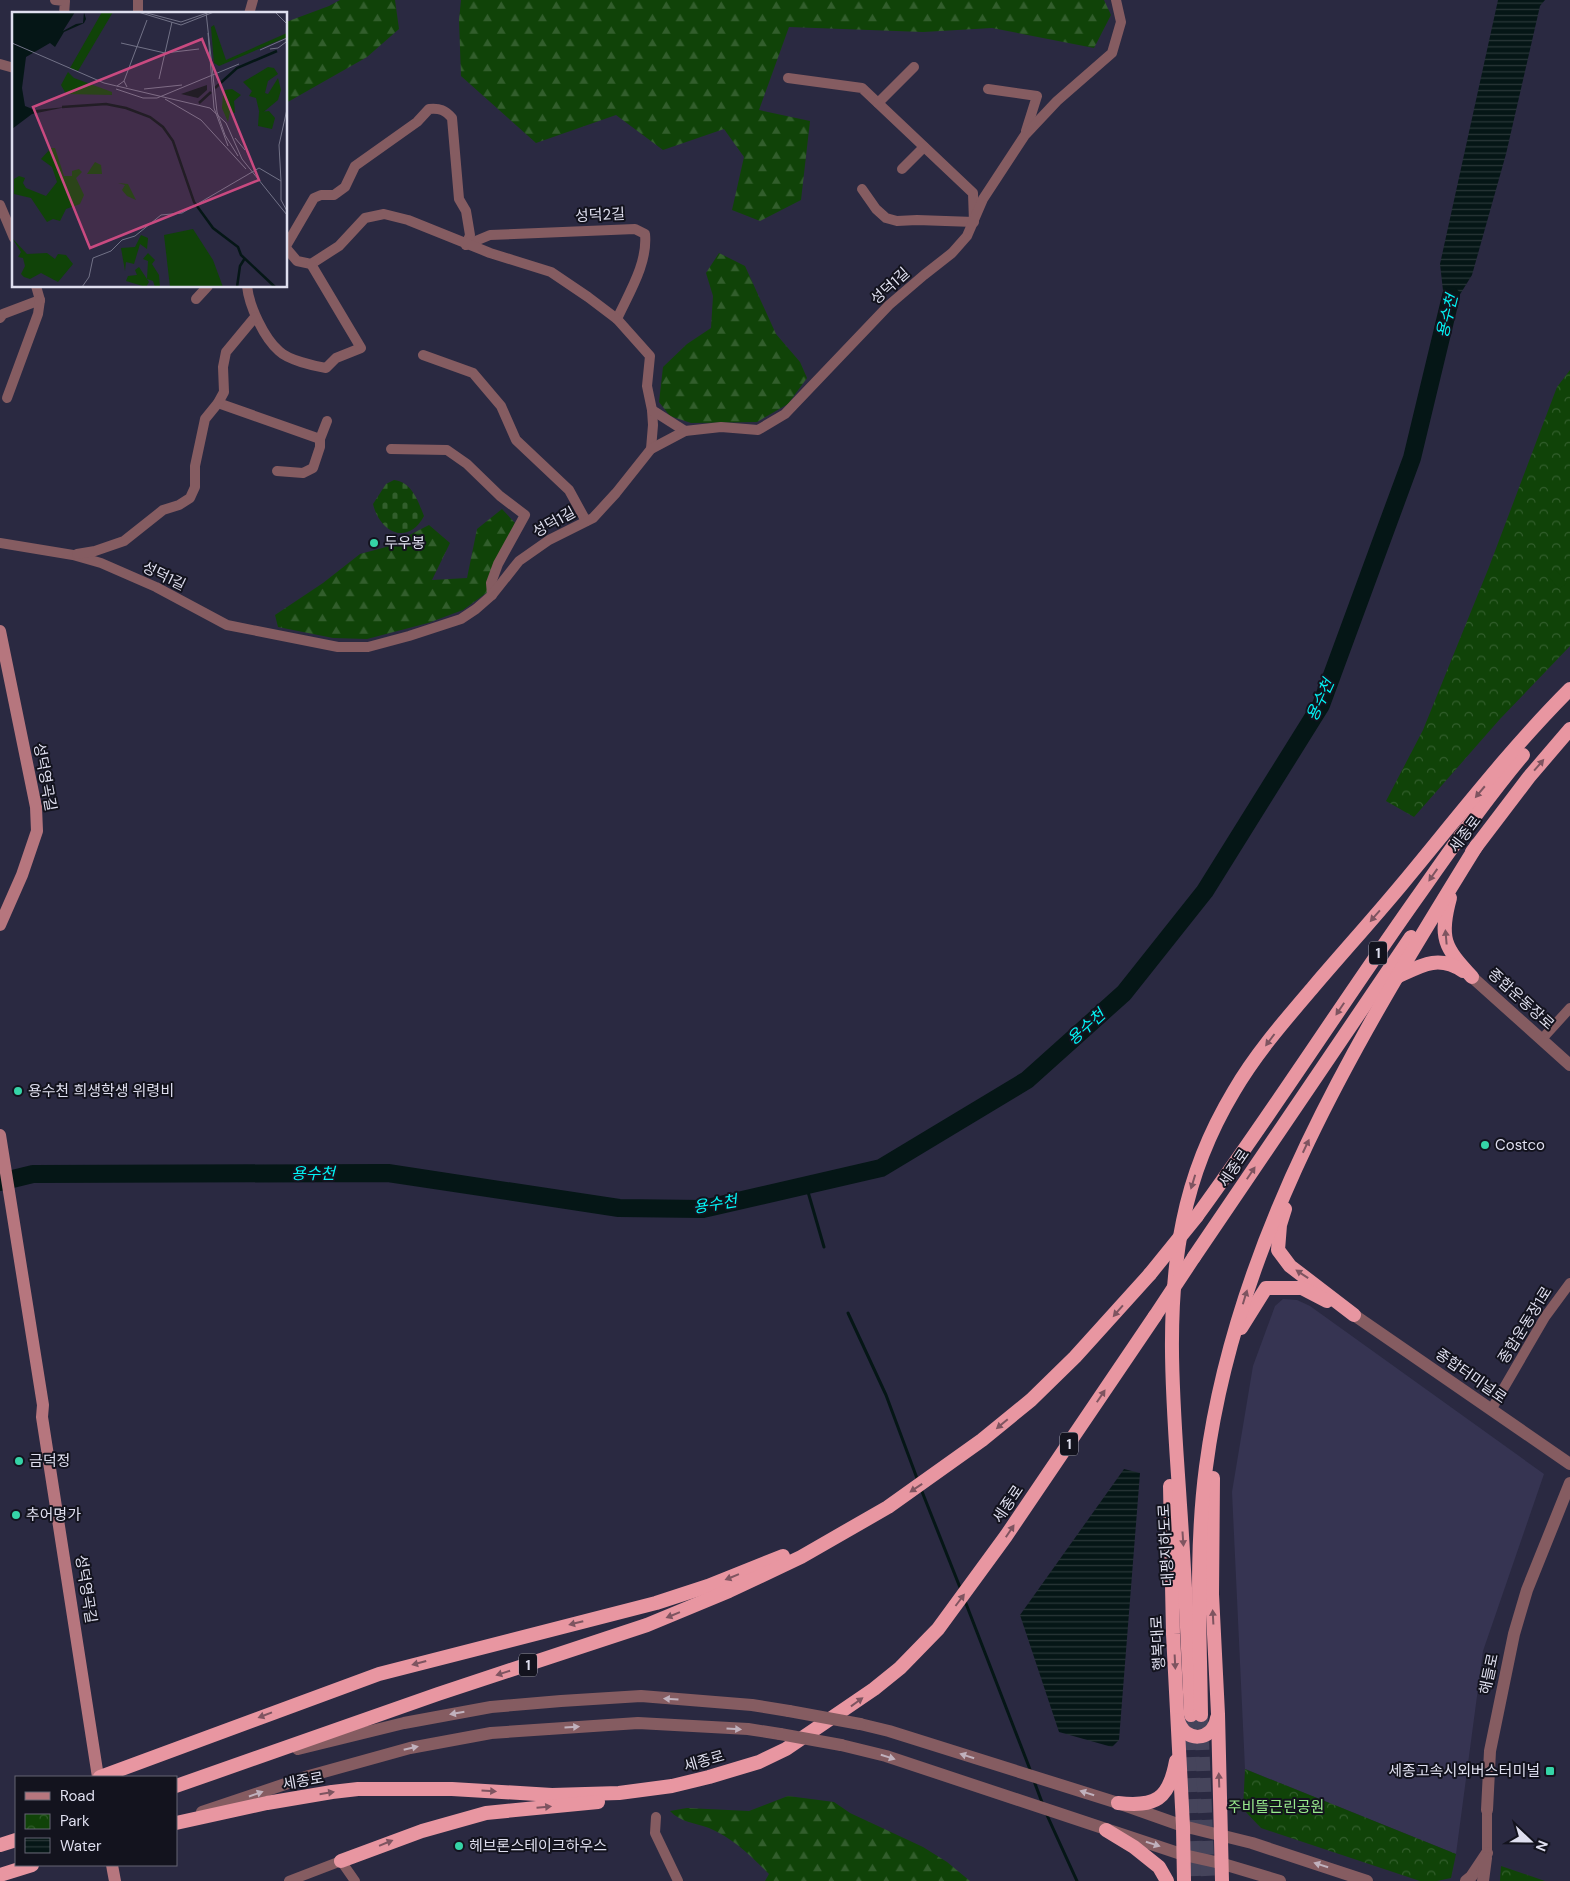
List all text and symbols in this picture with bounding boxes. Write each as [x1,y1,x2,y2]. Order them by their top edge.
inset map [12,12,288,288]
street label: 성덕2길 [574,204,626,226]
street label: 성덕1길 [866,263,914,309]
water label: 용수천 [1431,290,1463,340]
street label: 성덕1길 [529,502,579,542]
place label: 두우봉 [384,533,425,553]
marker: 두우봉 [368,537,380,549]
street label: 성덕1길 [139,557,189,595]
water label: 용수천 [1301,673,1340,724]
street label: 성덕영곡길 [29,741,61,813]
one-way arrow [1533,759,1545,771]
one-way arrow [1474,785,1485,798]
street label: 세종로 [1445,811,1485,857]
one-way arrow [1428,869,1438,882]
one-way arrow [1369,909,1381,921]
one-way arrow [1442,929,1450,945]
road number: 1 [1369,941,1387,964]
street label: 종합운동장로 [1484,964,1558,1034]
one-way arrow [1335,1002,1345,1015]
water label: 용수천 [1063,1003,1111,1050]
one-way arrow [1265,1033,1275,1047]
place label: 용수천 희생학생 위령비 [28,1081,174,1101]
marker: 용수천 희생학생 위령비 [12,1085,24,1097]
place label: Costco [1495,1135,1545,1155]
one-way arrow [1302,1139,1310,1153]
marker: Costco [1479,1139,1491,1151]
street label: 세종로 [1214,1145,1254,1191]
water label: 용수천 [291,1163,337,1184]
one-way arrow [1246,1166,1256,1180]
one-way arrow [1189,1174,1197,1189]
water label: 용수천 [692,1190,741,1218]
one-way arrow [1295,1269,1308,1279]
street label: 종합운동장1로 [1493,1283,1557,1367]
one-way arrow [1241,1289,1249,1304]
one-way arrow [1112,1304,1124,1316]
street label: 종합터미널로 [1431,1344,1511,1408]
one-way arrow [1096,1390,1106,1403]
one-way arrow [995,1419,1008,1430]
road number: 1 [1060,1432,1078,1456]
place label: 금덕정 [29,1451,70,1471]
marker: 금덕정 [13,1455,25,1467]
street label: 세종로 [988,1481,1028,1527]
one-way arrow [909,1483,923,1493]
street label: 대평지하도로 [1154,1503,1178,1587]
place label: 추어명가 [26,1505,81,1525]
marker: 추어명가 [10,1509,22,1521]
one-way arrow [1005,1524,1015,1538]
one-way arrow [1179,1531,1187,1547]
street label: 성덕영곡길 [71,1553,101,1625]
one-way arrow [724,1573,739,1581]
one-way arrow [955,1593,965,1607]
one-way arrow [1208,1609,1216,1625]
one-way arrow [666,1611,680,1619]
street label: 행복대로 [1147,1615,1169,1671]
one-way arrow [569,1619,584,1627]
street label: 해들로 [1475,1652,1503,1696]
road number: 1 [519,1654,537,1676]
one-way arrow [1172,1654,1180,1670]
one-way arrow [411,1660,426,1668]
one-way arrow [495,1670,510,1677]
one-way arrow [663,1694,679,1702]
one-way arrow [850,1696,863,1707]
one-way arrow [449,1710,465,1718]
one-way arrow [258,1712,272,1720]
one-way arrow [564,1722,580,1730]
one-way arrow [727,1725,743,1733]
one-way arrow [404,1744,419,1752]
street label: 세종로 [681,1746,727,1776]
one-way arrow [960,1751,975,1759]
one-way arrow [881,1754,896,1762]
place label: 세종고속시외버스터미널 [1388,1761,1540,1781]
marker: 세종고속시외버스터미널 [1544,1765,1556,1777]
street label: 세종로 [281,1768,325,1794]
one-way arrow [1215,1771,1223,1787]
legend [15,1776,178,1866]
text: Road [60,1786,95,1806]
one-way arrow [481,1787,497,1795]
one-way arrow [319,1789,335,1797]
one-way arrow [1080,1789,1095,1797]
one-way arrow [248,1790,263,1797]
park label: 주비뜰근린공원 [1228,1797,1324,1817]
one-way arrow [536,1803,552,1811]
text: Park [60,1811,90,1831]
north arrow [1505,1816,1555,1866]
text: Water [60,1836,102,1856]
place label: 헤브론스테이크하우스 [469,1836,607,1856]
text: N [1532,1838,1552,1854]
one-way arrow [379,1839,394,1847]
marker: 헤브론스테이크하우스 [453,1840,465,1852]
one-way arrow [1146,1841,1161,1849]
one-way arrow [1314,1861,1329,1868]

